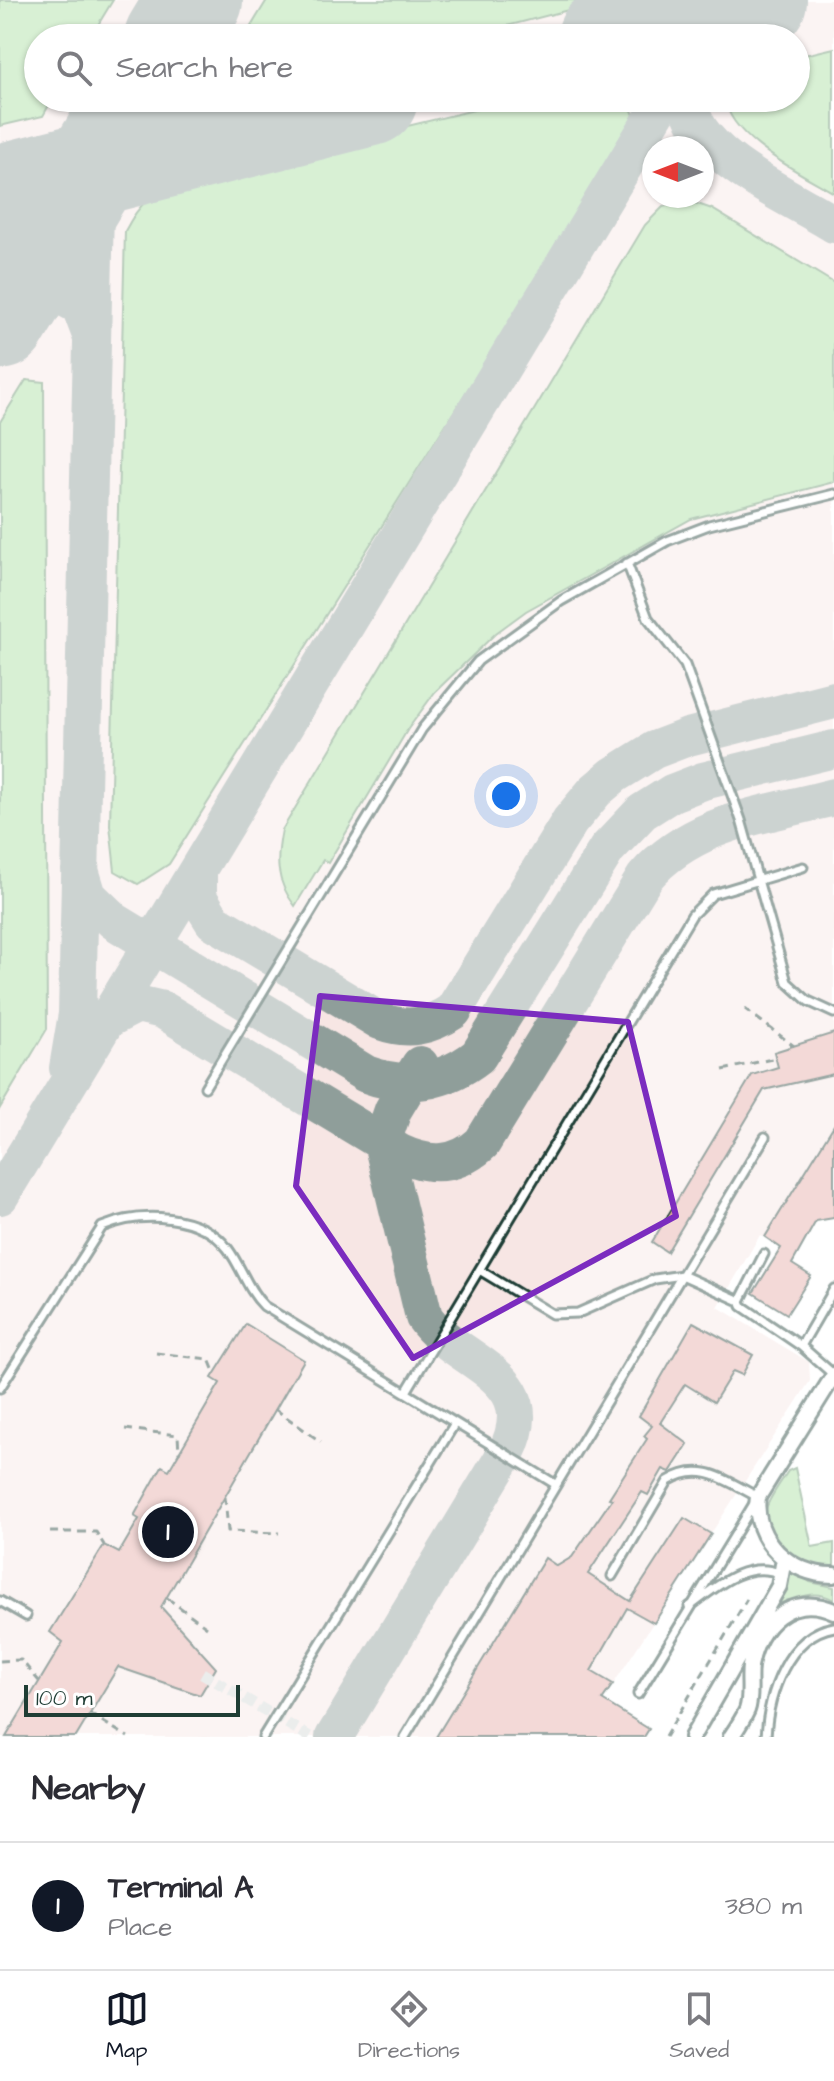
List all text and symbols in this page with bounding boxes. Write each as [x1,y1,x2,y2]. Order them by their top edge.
search box [24,24,810,112]
icon: search [52,46,96,90]
text: Search here [116,47,293,89]
north arrow [642,136,714,208]
your location [486,776,526,816]
pin: 1 [142,1502,194,1562]
scale bar [24,1681,240,1717]
text: 100 m [36,1683,93,1714]
text: Nearby [32,1765,146,1813]
text: Terminal A [108,1867,254,1909]
text: 1 [56,1888,60,1924]
text: 380 m [725,1888,802,1924]
text: Place [108,1909,172,1945]
tab: Map [105,1987,149,2066]
tab: Directions [358,1987,460,2066]
tab: Saved [669,1987,729,2066]

